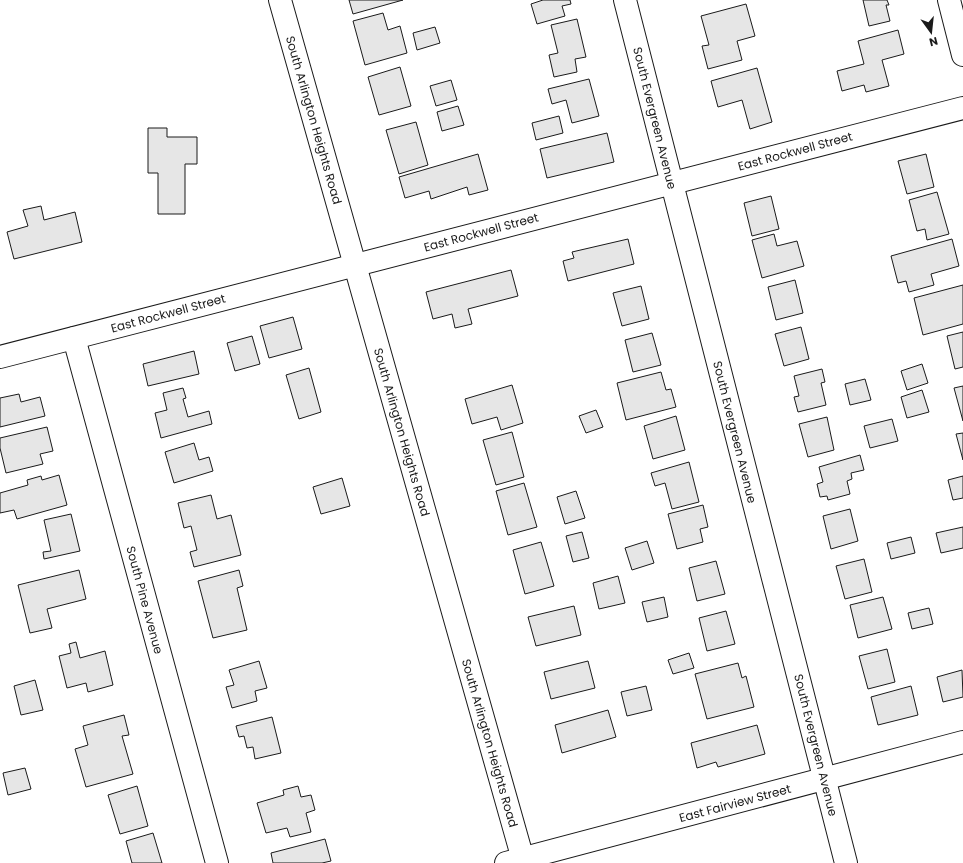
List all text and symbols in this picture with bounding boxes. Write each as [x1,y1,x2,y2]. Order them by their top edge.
north arrow [911,12,951,52]
text: N [928,33,940,50]
street label: South Arlington Heights Road [282,34,346,206]
street label: South Evergreen Avenue [629,45,681,191]
street label: East Rockwell Street [736,128,854,174]
street label: East Rockwell Street [422,209,540,255]
street label: East Rockwell Street [109,290,227,336]
street label: South Arlington Heights Road [370,346,434,518]
street label: South Evergreen Avenue [709,359,761,505]
street label: South Pine Avenue [122,544,168,656]
street label: South Arlington Heights Road [458,657,522,829]
street label: South Evergreen Avenue [790,672,842,818]
street label: East Fairview Street [677,780,793,826]

